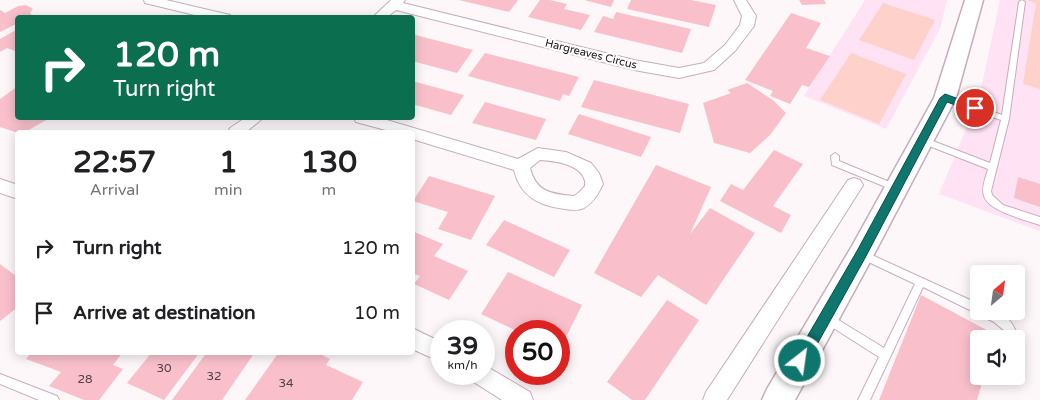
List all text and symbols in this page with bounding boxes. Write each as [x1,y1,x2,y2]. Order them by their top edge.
text: 120 m [113,34,220,76]
icon: right [30,35,95,100]
street label: Hargreaves Circus [544,36,638,72]
text: Turn right [113,76,215,102]
pin [954,87,996,129]
icon: arrive [961,94,989,122]
text: 22:57 [73,144,156,181]
text: 1 [219,144,238,181]
text: 130 [301,144,357,181]
text: Arrival [90,180,139,200]
text: min [214,180,243,200]
text: m [321,180,336,200]
icon: right [30,234,58,262]
text: Turn right [73,237,161,259]
text: 120 m [342,237,400,259]
north arrow [970,265,1025,320]
map controls [970,265,1025,385]
icon: arrive [30,299,58,327]
text: Arrive at destination [73,302,256,324]
text: 10 m [354,302,400,324]
speed limit sign: 50 [505,320,570,385]
button: sound [970,330,1025,385]
text: 39 [447,331,478,361]
position arrow [773,334,825,386]
text: km/h [447,358,478,372]
house number: 30 [156,361,172,375]
house number: 32 [206,369,222,383]
house number: 28 [77,372,93,386]
house number: 34 [278,376,294,390]

